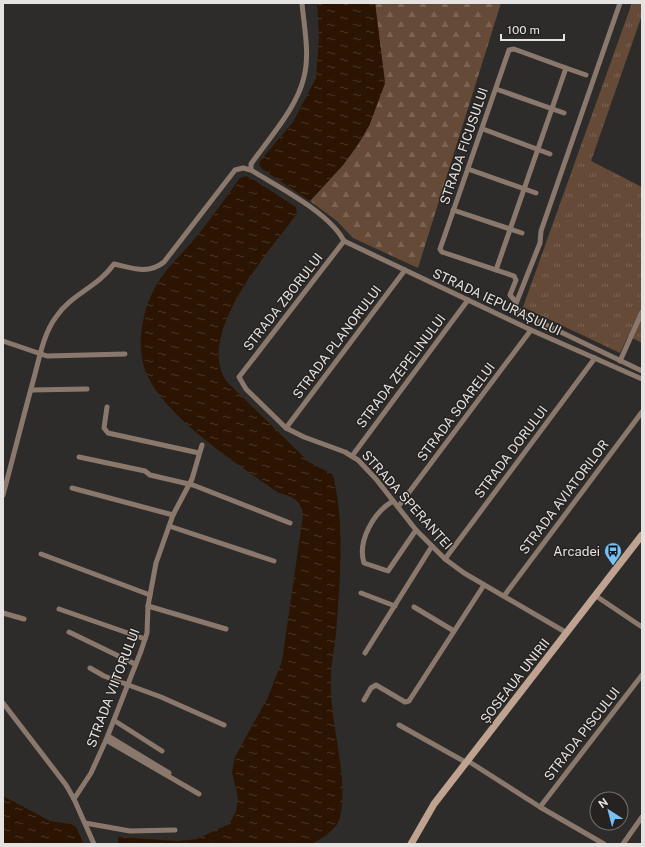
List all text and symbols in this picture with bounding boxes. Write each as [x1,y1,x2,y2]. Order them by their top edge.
scale bar [501,16,564,42]
text: 100 m [507,23,540,37]
street label: STRADA FICUSULUI [437,86,491,206]
street label: STRADA ZBORULUI [240,250,326,354]
street label: STRADA IEPURAȘULUI [430,266,564,338]
street label: STRADA PLANORULUI [290,283,384,401]
street label: STRADA ZEPELINULUI [353,311,449,431]
street label: STRADA SOARELUI [414,360,498,464]
street label: STRADA DORULUI [471,403,551,501]
street label: STRADA AVIATORILOR [516,437,612,557]
street label: STRADA SPERANȚEI [359,447,455,553]
bus stop icon: Arcadei [603,541,623,566]
place label: Arcadei [553,544,600,559]
street label: STRADA VIITORULUI [83,627,143,749]
street label: ȘOSEAUA UNIRII [477,636,553,726]
street label: STRADA PISCULUI [541,685,623,783]
north arrow [589,791,629,831]
text: N [596,796,610,810]

